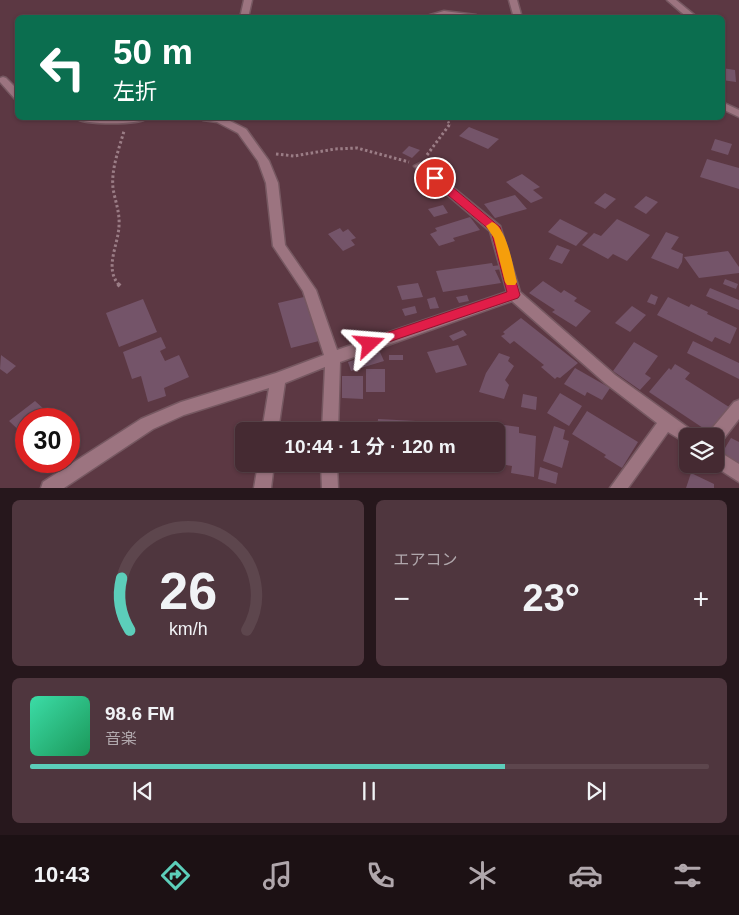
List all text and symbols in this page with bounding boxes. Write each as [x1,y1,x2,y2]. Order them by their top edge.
text: 50 m [113,32,193,71]
icon: left [30,35,95,100]
text: 左折 [113,79,157,104]
pin [414,157,456,199]
icon: arrive [421,164,449,192]
position arrow [343,317,395,369]
speed limit sign: 30 [15,408,80,473]
map controls [679,428,724,473]
button: layers [679,428,724,473]
text: 10:44 · 1 分 · 120 m [284,436,456,457]
text: エアコン [394,551,458,568]
text: 26 [159,562,217,620]
text: 23° [523,577,580,619]
text: − [394,583,410,614]
text: + [693,583,709,614]
text: km/h [168,619,207,639]
text: 98.6 FM [105,703,175,724]
text: 音楽 [105,730,137,747]
icon: previous [129,777,157,805]
icon: pause [355,777,383,805]
icon: next [582,777,610,805]
icon: directions [158,858,193,893]
icon: music [260,858,295,893]
icon: phone [363,858,398,893]
icon: climate [465,858,500,893]
icon: car [568,858,603,893]
icon: filters [670,858,705,893]
text: 10:43 [34,862,90,887]

